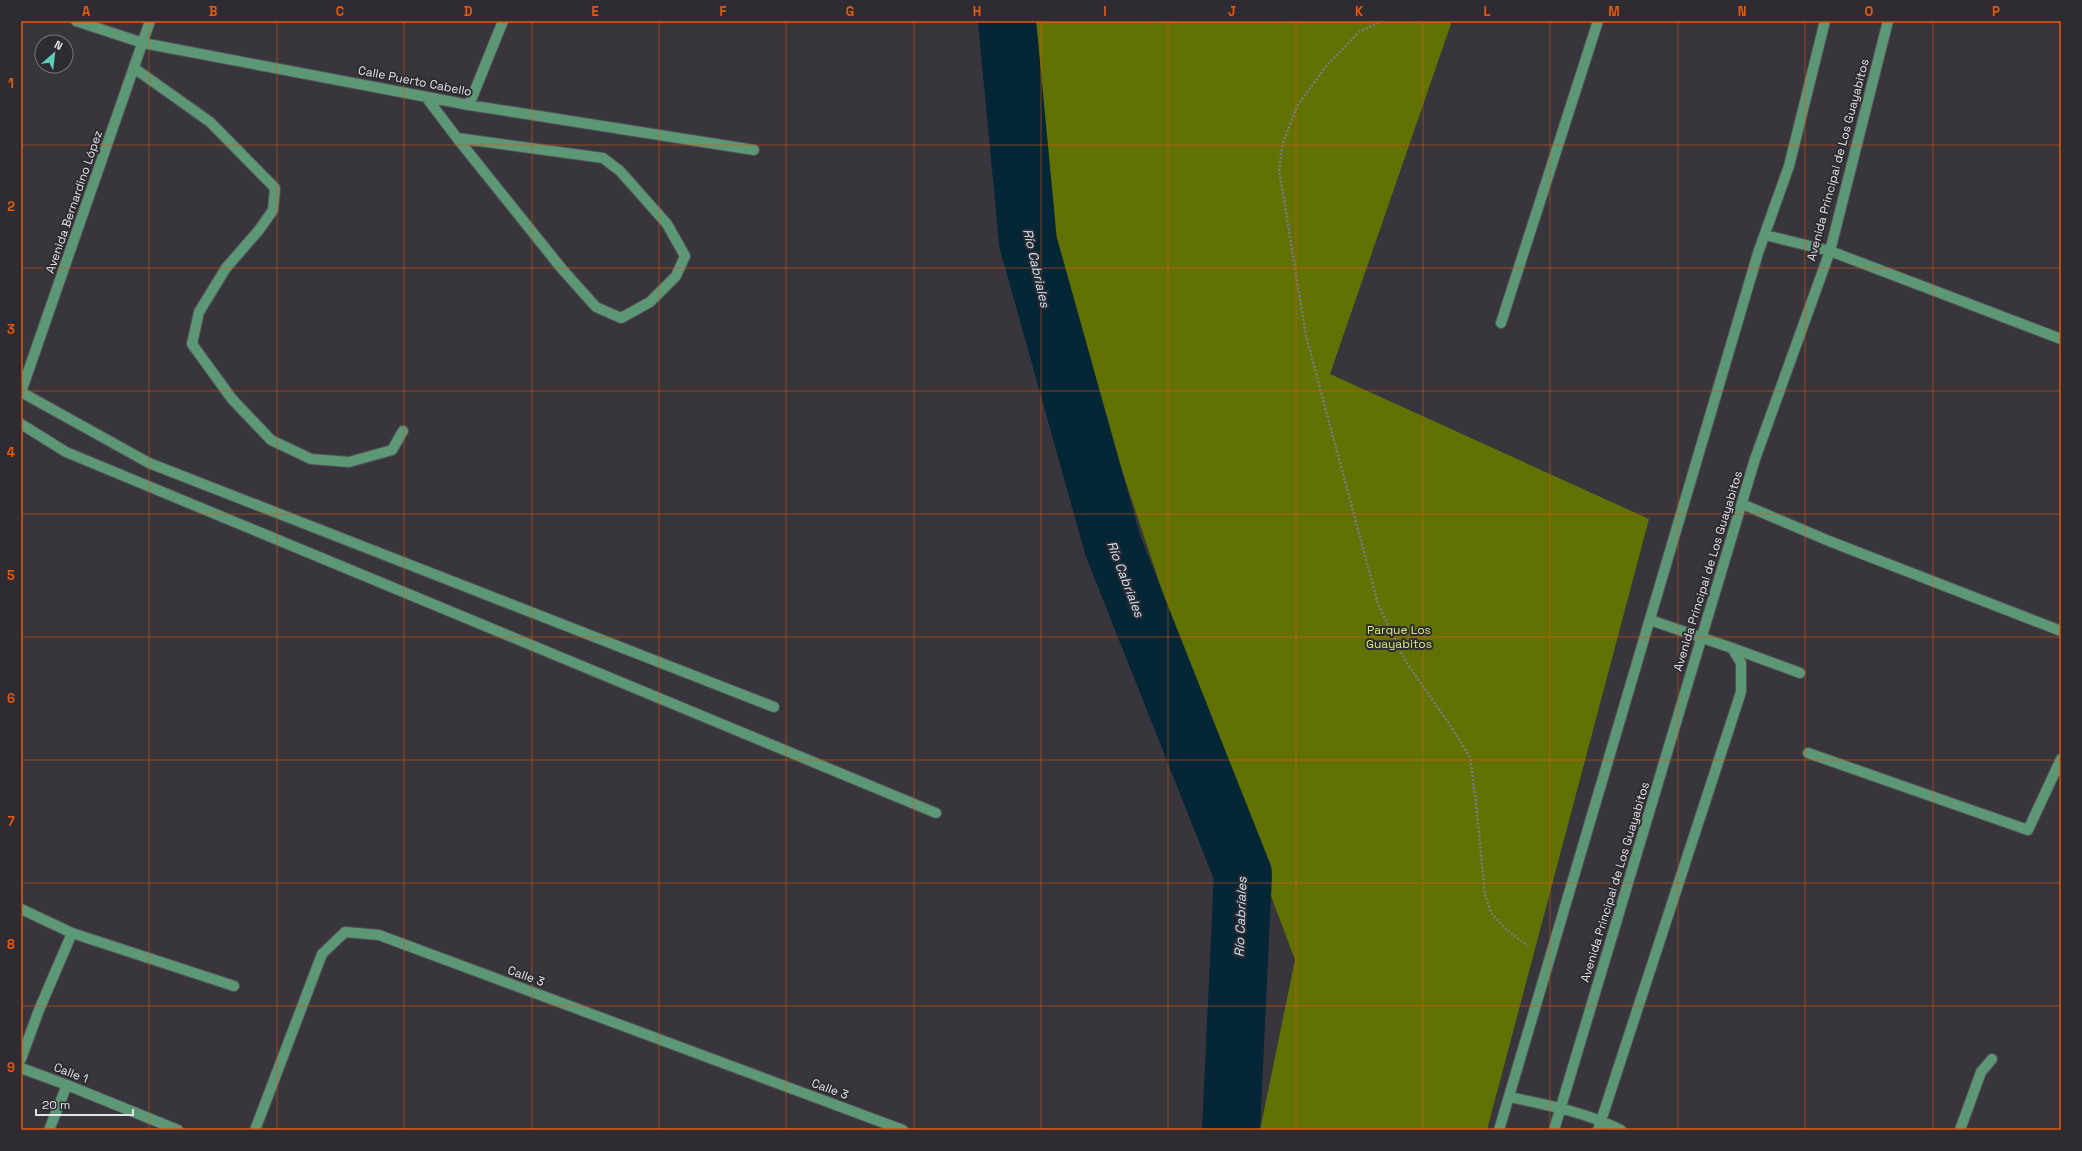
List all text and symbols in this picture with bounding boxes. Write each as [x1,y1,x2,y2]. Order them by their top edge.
text: A [82,3,91,20]
text: B [209,3,218,20]
text: C [336,3,344,20]
text: D [464,3,473,20]
text: E [591,3,599,20]
text: F [720,3,727,20]
text: G [846,3,854,20]
text: H [973,3,981,20]
text: I [1103,3,1107,20]
text: J [1228,3,1236,20]
text: K [1355,3,1364,20]
text: L [1483,3,1491,20]
text: M [1608,3,1620,20]
text: N [1738,3,1746,20]
text: O [1865,3,1874,20]
text: P [1992,3,2000,20]
north arrow [34,34,74,74]
text: N [52,37,65,53]
street label: Avenida Principal de Los Guayabitos [1803,57,1873,263]
street label: Calle Puerto Cabello [357,62,473,100]
text: 1 [8,75,14,92]
street label: Avenida Bernardino López [42,128,106,276]
text: 2 [7,198,15,215]
water label: Río Cabriales [1019,227,1054,310]
text: 3 [7,321,15,338]
text: 4 [7,444,15,461]
street label: Avenida Principal de Los Guayabitos [1670,469,1746,673]
water label: Río Cabriales [1103,539,1148,621]
text: 5 [7,567,15,584]
park label: Parque Los Guayabitos [1366,622,1432,652]
text: 6 [7,690,15,707]
street label: Avenida Principal de Los Guayabitos [1577,780,1653,984]
text: 7 [7,813,15,830]
water label: Río Cabriales [1231,875,1250,957]
text: 8 [7,936,15,953]
street label: Calle 3 [505,962,547,990]
text: 9 [7,1059,15,1076]
street label: Calle 1 [51,1059,91,1087]
street label: Calle 3 [809,1075,851,1103]
scale bar [36,1091,133,1117]
text: 20 m [42,1097,70,1113]

